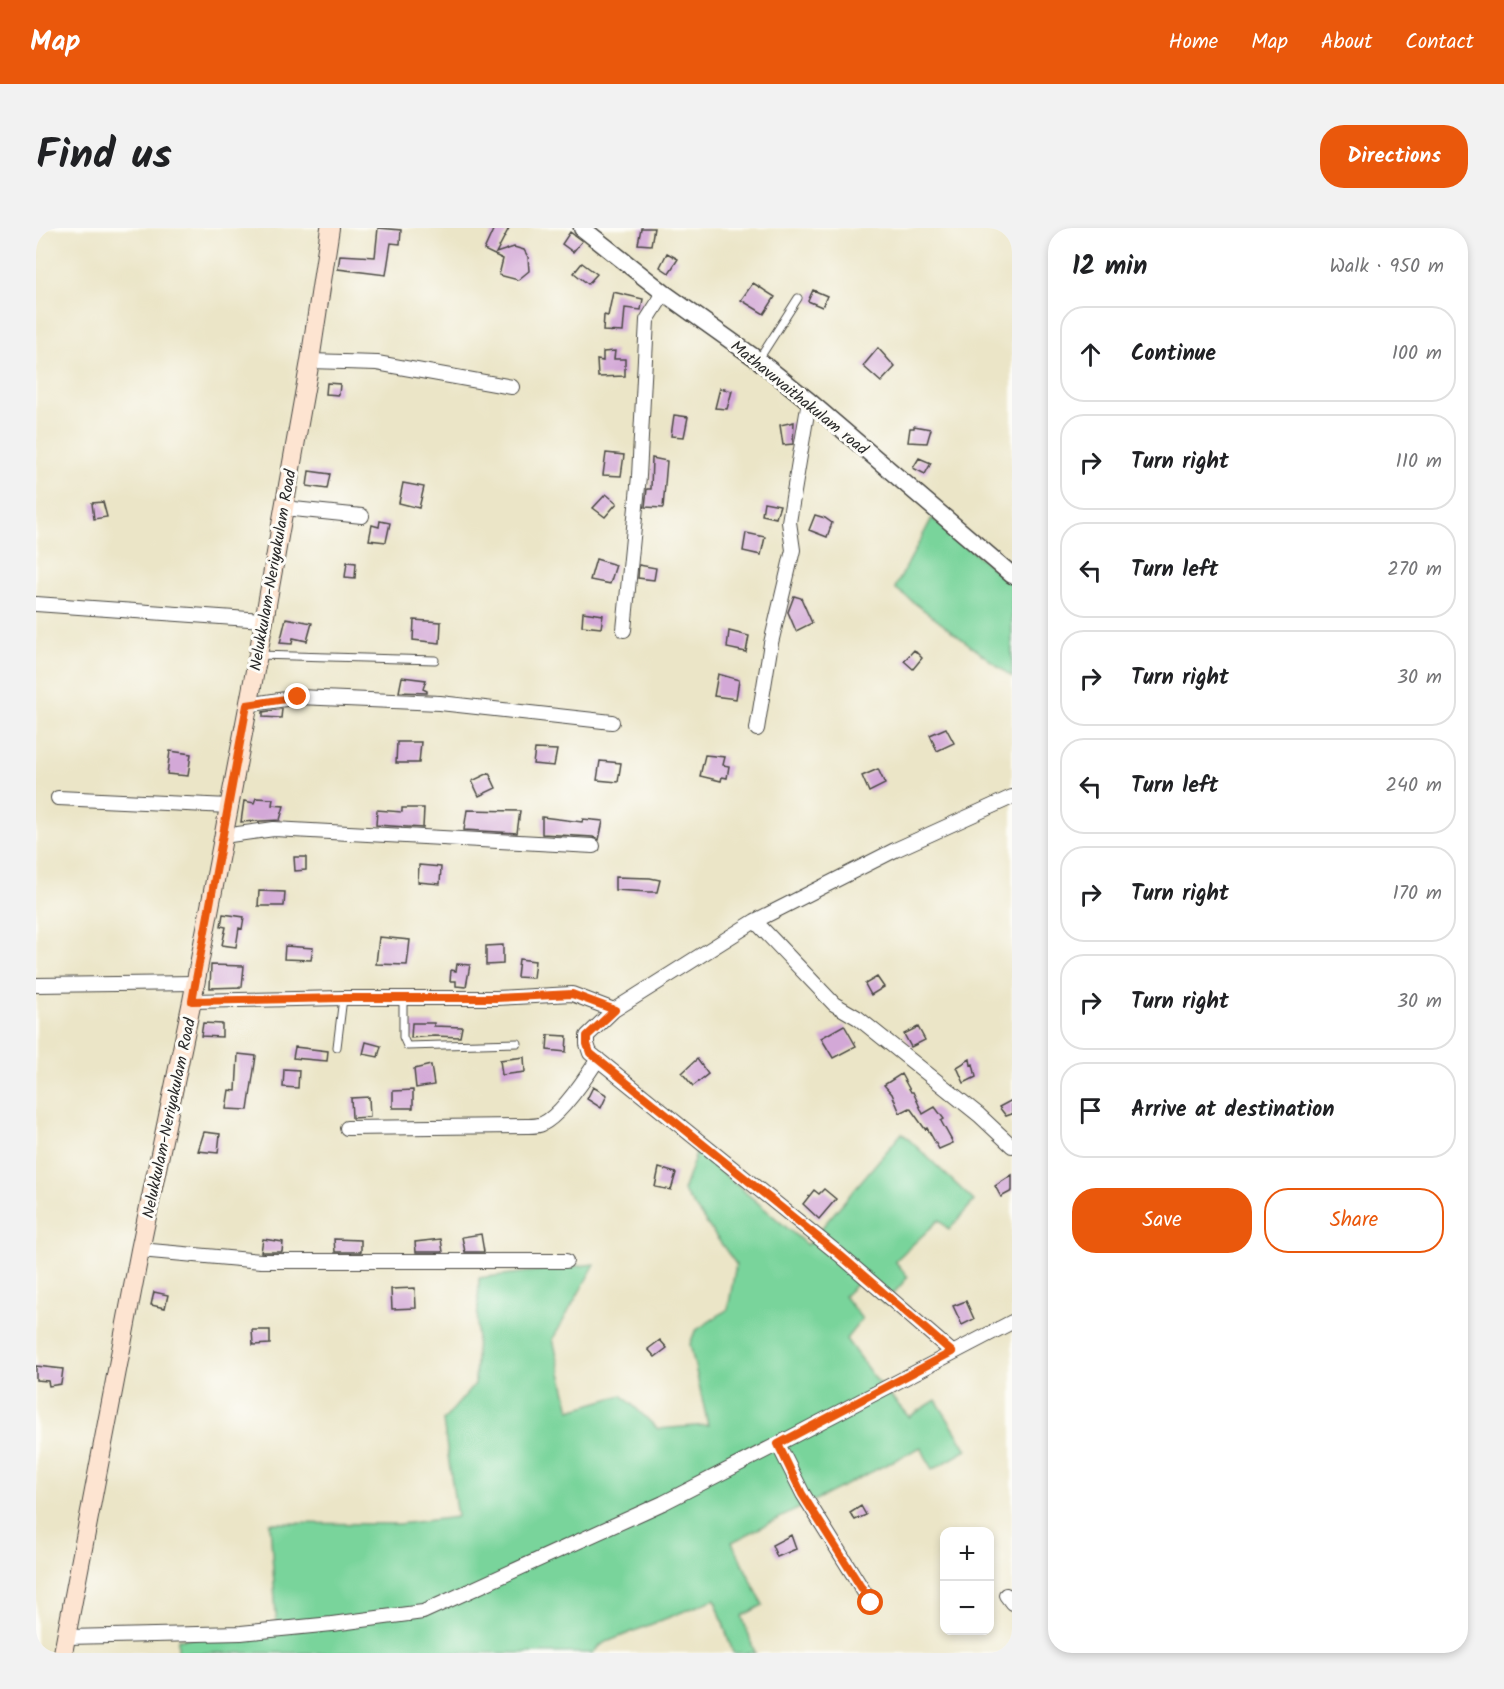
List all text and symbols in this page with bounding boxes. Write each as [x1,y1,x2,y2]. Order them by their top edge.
text: Map [30,20,81,65]
text: Home [1169,26,1218,59]
text: Map [1251,26,1288,59]
text: About [1321,26,1372,59]
text: Contact [1405,26,1474,59]
text: Find us [36,123,172,190]
button: Directions [1320,125,1468,188]
text: 12 min [1072,246,1147,288]
text: Walk · 950 m [1329,251,1444,283]
street label: Mathavuvaithakulam road [725,335,874,462]
text: Continue [1131,337,1216,372]
icon: ahead [1074,338,1107,371]
text: 100 m [1392,338,1442,370]
text: Turn right [1131,445,1229,480]
icon: right [1074,446,1107,479]
text: 110 m [1396,446,1442,478]
street label: Nelukkulam-Neriyakulam Road [243,467,304,673]
text: Turn left [1131,553,1218,588]
icon: left [1074,554,1107,587]
text: 270 m [1387,554,1442,586]
text: Turn right [1131,661,1229,696]
icon: right [1074,662,1107,695]
text: 30 m [1397,662,1442,694]
route end [284,683,310,709]
text: Turn left [1131,769,1218,804]
icon: left [1074,770,1107,803]
text: 240 m [1385,770,1442,802]
text: Turn right [1131,877,1229,912]
icon: right [1074,878,1107,911]
text: 170 m [1393,878,1442,910]
text: Turn right [1131,985,1229,1020]
icon: right [1074,986,1107,1019]
text: 30 m [1397,986,1442,1018]
street label: Nelukkulam-Neriyakulam Road [136,1015,203,1221]
text: Arrive at destination [1131,1093,1334,1128]
icon: arrive [1074,1094,1107,1127]
button: Save [1072,1188,1252,1253]
button: Share [1264,1188,1444,1253]
map controls [940,1527,994,1635]
button: + [940,1527,994,1581]
button: − [940,1581,994,1635]
route start [857,1589,883,1615]

